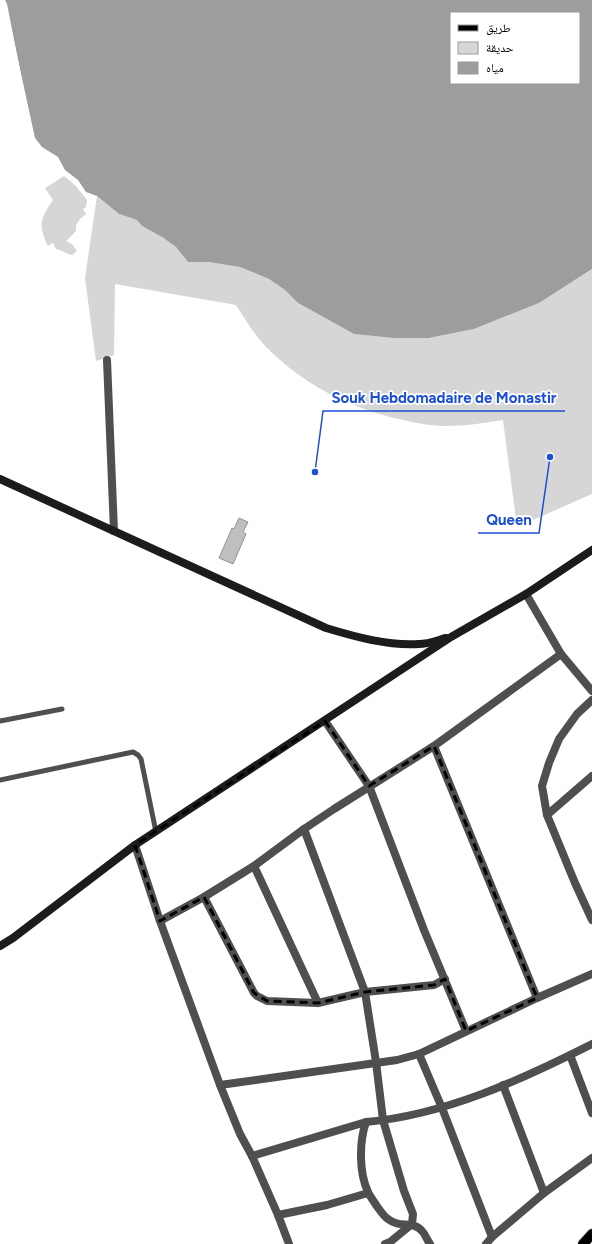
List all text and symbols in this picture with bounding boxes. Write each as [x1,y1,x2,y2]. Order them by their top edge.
legend [450,12,580,84]
text: طريق [486,21,511,35]
text: حديقة [486,41,514,55]
text: مياه [486,61,504,75]
callout: Souk Hebdomadaire de Monastir [323,384,565,411]
text: Souk Hebdomadaire de Monastir [331,389,557,407]
callout: Queen [478,506,539,533]
text: Queen [486,511,532,529]

